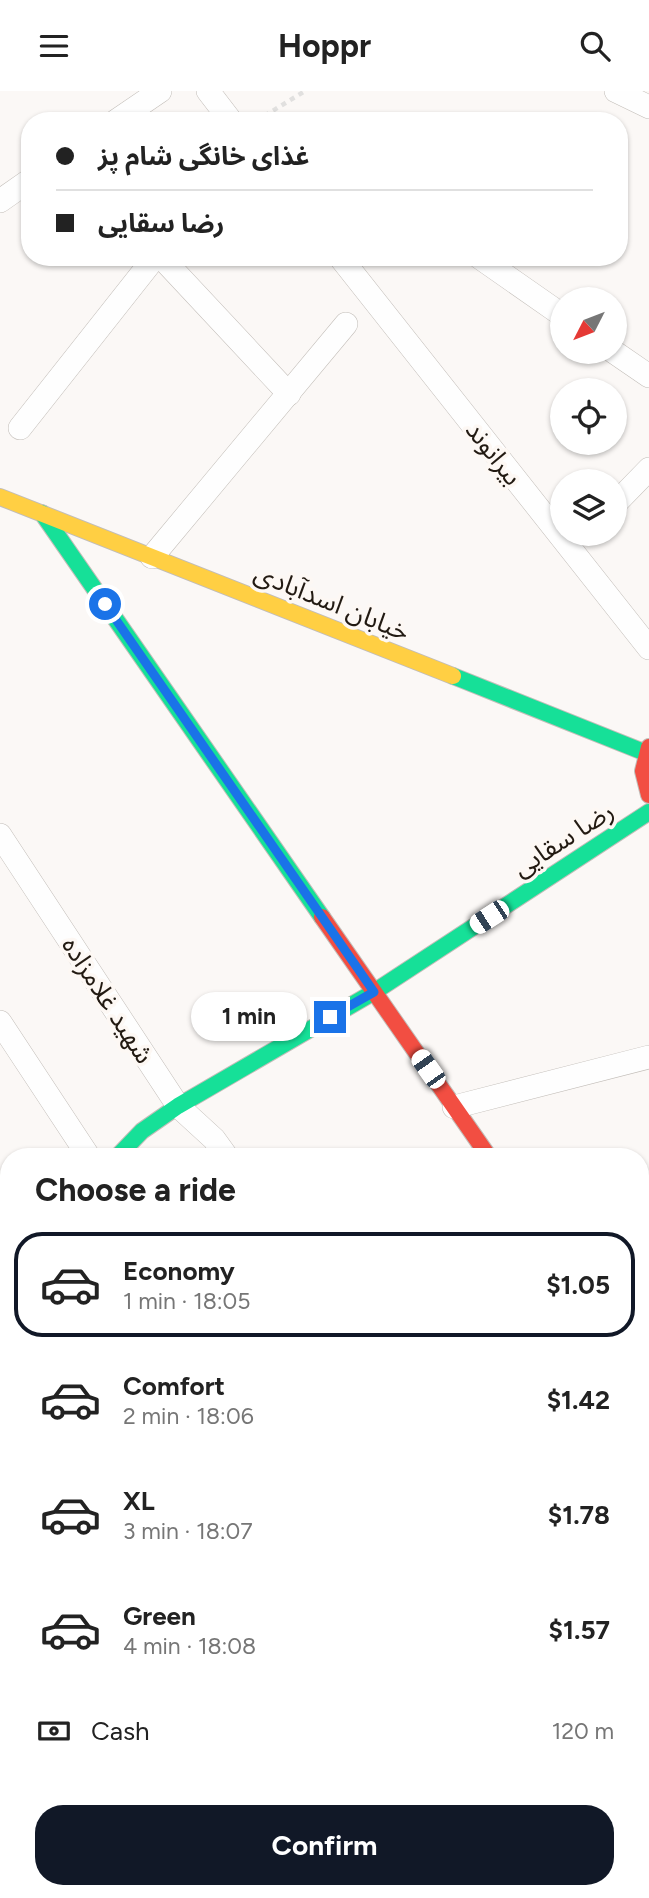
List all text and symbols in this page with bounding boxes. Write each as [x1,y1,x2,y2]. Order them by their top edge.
icon: menu [35,27,73,65]
text: Hoppr [278,27,371,65]
icon: search [576,27,614,65]
text: غذای خانگی شام پز [98,140,309,172]
text: رضا سقایی [98,207,225,239]
north arrow [550,287,626,364]
map controls [550,287,627,546]
button: locate [550,378,627,455]
street label: بیرانوند [459,415,529,491]
button: layers [550,469,627,546]
street label: خیابان اسدآبادی [250,556,414,648]
route start [89,588,121,620]
street label: رضا سقایی [506,795,620,883]
car [466,897,513,937]
street label: شهید غلامزاده [55,931,161,1069]
callout: 1 min [190,993,306,1041]
route end [314,1001,346,1033]
text: 1 min [222,1002,276,1030]
car [408,1046,449,1092]
text: Choose a ride [35,1171,236,1209]
icon: car [39,1253,102,1316]
text: Economy [123,1255,235,1287]
text: $1.05 [546,1269,610,1301]
text: 1 min · 18:05 [123,1287,251,1315]
icon: car [39,1368,102,1431]
text: Comfort [123,1370,225,1402]
text: $1.42 [547,1384,610,1416]
text: 2 min · 18:06 [123,1402,254,1430]
icon: car [39,1483,102,1546]
text: XL [123,1485,155,1517]
text: $1.78 [548,1499,610,1531]
text: 3 min · 18:07 [123,1517,253,1545]
icon: car [39,1598,102,1661]
text: Green [123,1600,196,1632]
text: $1.57 [549,1614,610,1646]
text: 4 min · 18:08 [123,1632,256,1660]
icon: cash [35,1712,73,1750]
text: Cash [91,1715,150,1747]
text: 120 m [552,1717,614,1745]
button: Confirm [35,1805,614,1885]

